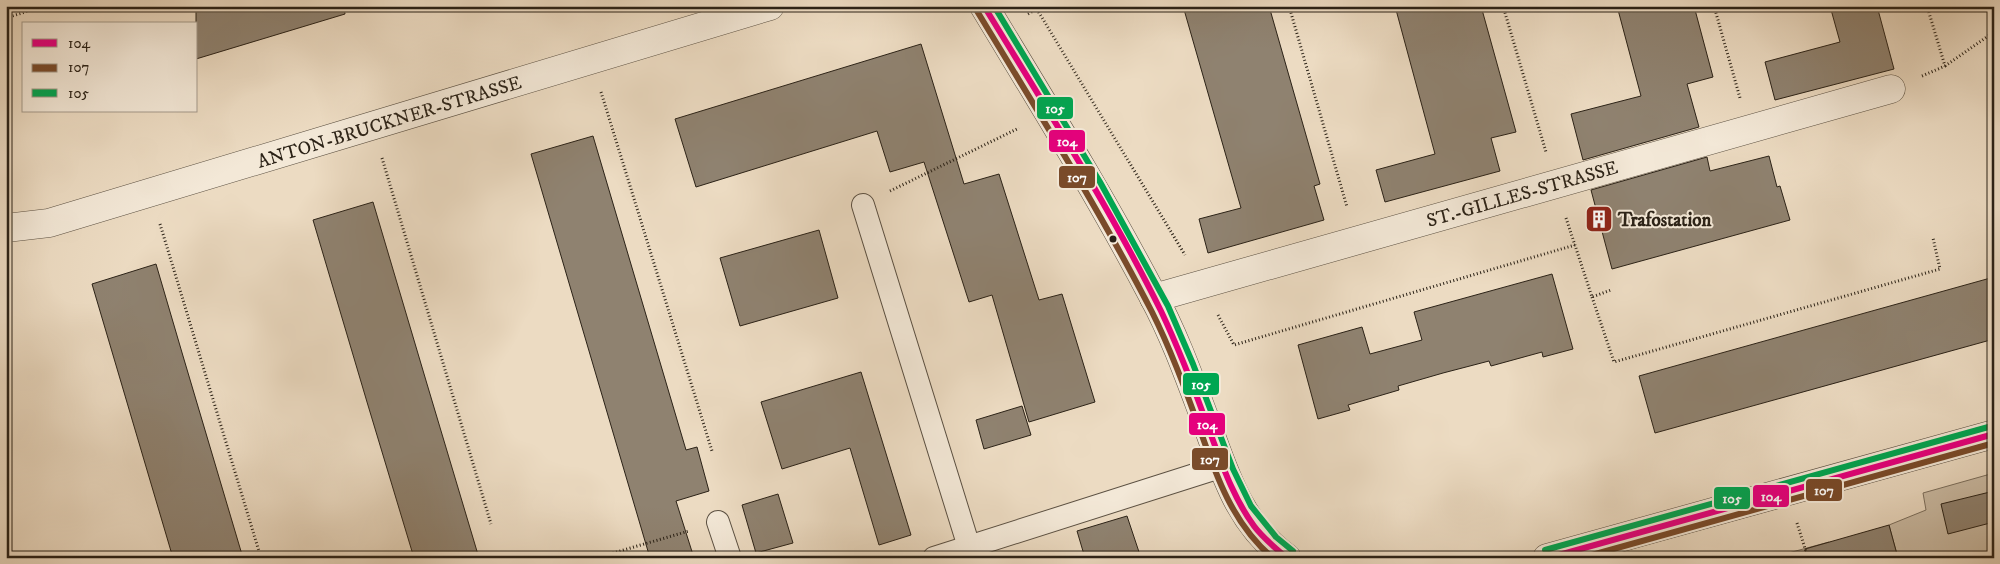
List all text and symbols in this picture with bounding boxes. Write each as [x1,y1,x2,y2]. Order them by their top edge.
legend [22,22,198,112]
text: 104 [68,34,90,53]
text: 107 [68,58,90,77]
street label: ANTON-BRUCKNER-STRASSE [254,71,524,174]
text: 105 [68,84,90,103]
line badge: 105 [1036,96,1074,120]
text: 105 [1045,100,1065,118]
line badge: 104 [1048,129,1086,153]
text: 104 [1057,133,1078,151]
street label: ST.-GILLES-STRASSE [1424,156,1621,233]
line badge: 107 [1058,165,1096,189]
text: 107 [1067,169,1087,187]
building icon: Trafostation [1584,204,1614,234]
place label: Trafostation [1617,209,1713,232]
unlabelled marker [1108,234,1118,244]
line badge: 105 [1182,372,1220,396]
text: 105 [1191,376,1211,394]
line badge: 104 [1188,412,1226,436]
text: 104 [1197,416,1218,434]
line badge: 107 [1191,447,1229,471]
text: 107 [1200,451,1220,469]
line badge: 107 [1805,478,1843,502]
text: 107 [1814,482,1834,500]
line badge: 104 [1752,484,1790,508]
line badge: 105 [1713,486,1751,510]
text: 104 [1761,488,1782,506]
text: 105 [1722,490,1742,508]

